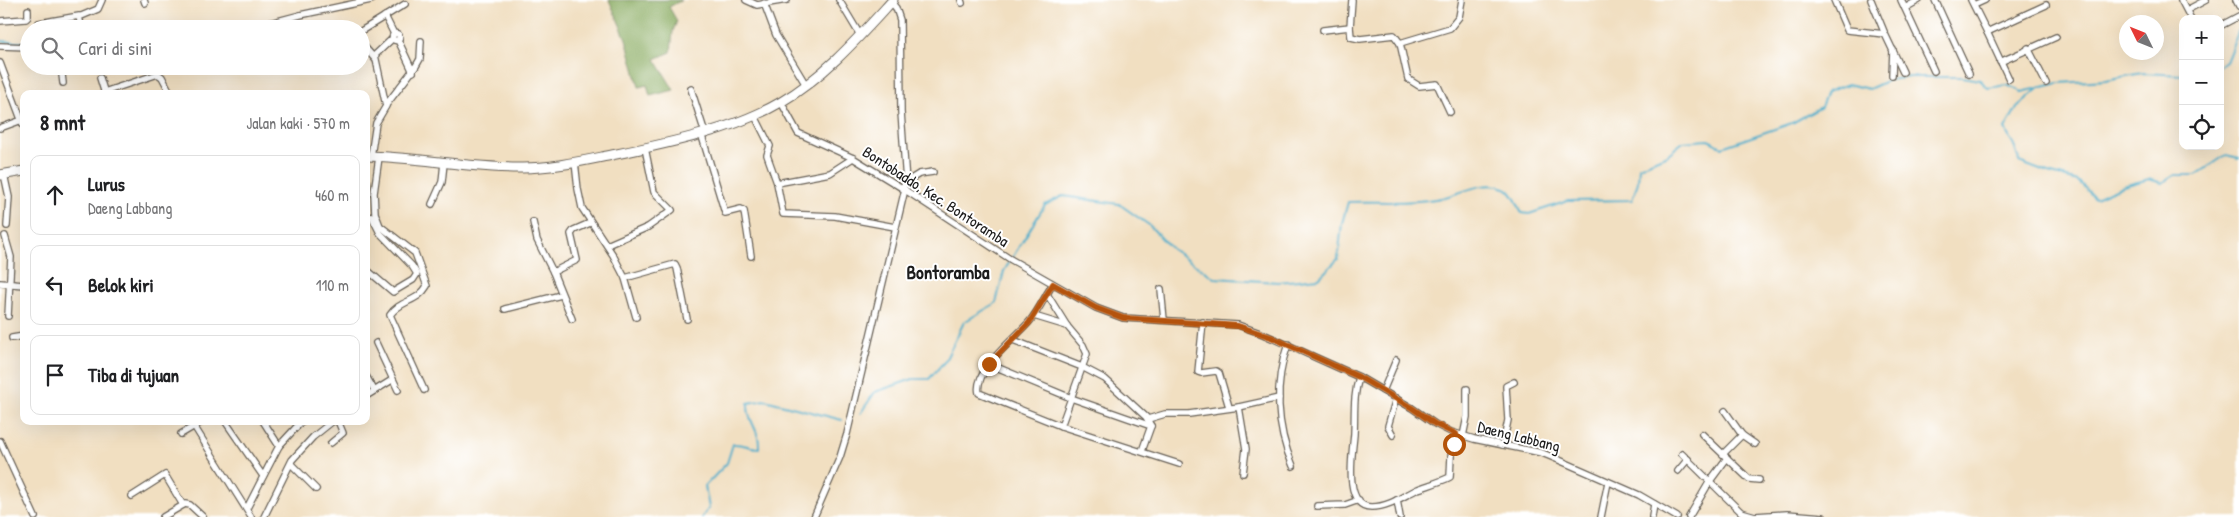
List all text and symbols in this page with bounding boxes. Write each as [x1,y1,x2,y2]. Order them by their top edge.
north arrow [2119,15,2164,60]
map controls [2179,15,2224,150]
button: + [2179,15,2224,60]
search box [20,20,370,75]
icon: search [38,34,66,62]
text: Cari di sini [78,35,152,61]
button: − [2179,60,2224,105]
button: locate [2179,105,2224,150]
text: 8 mnt [40,108,85,137]
text: Jalan kaki · 570 m [246,112,350,134]
street label: Bontobaddo, Kec. Bontoramba [859,140,1013,252]
text: Lurus [88,171,125,197]
icon: ahead [41,181,69,209]
text: 460 m [315,184,349,206]
text: Daeng Labbang [88,197,172,219]
district label: Bontoramba [906,259,990,285]
icon: left [41,271,69,299]
text: Belok kiri [88,272,154,298]
text: 110 m [316,274,349,296]
route end [978,353,1001,376]
icon: arrive [41,361,69,389]
text: Tiba di tujuan [88,362,179,388]
street label: Daeng Labbang [1475,415,1563,457]
route start [1443,433,1466,456]

